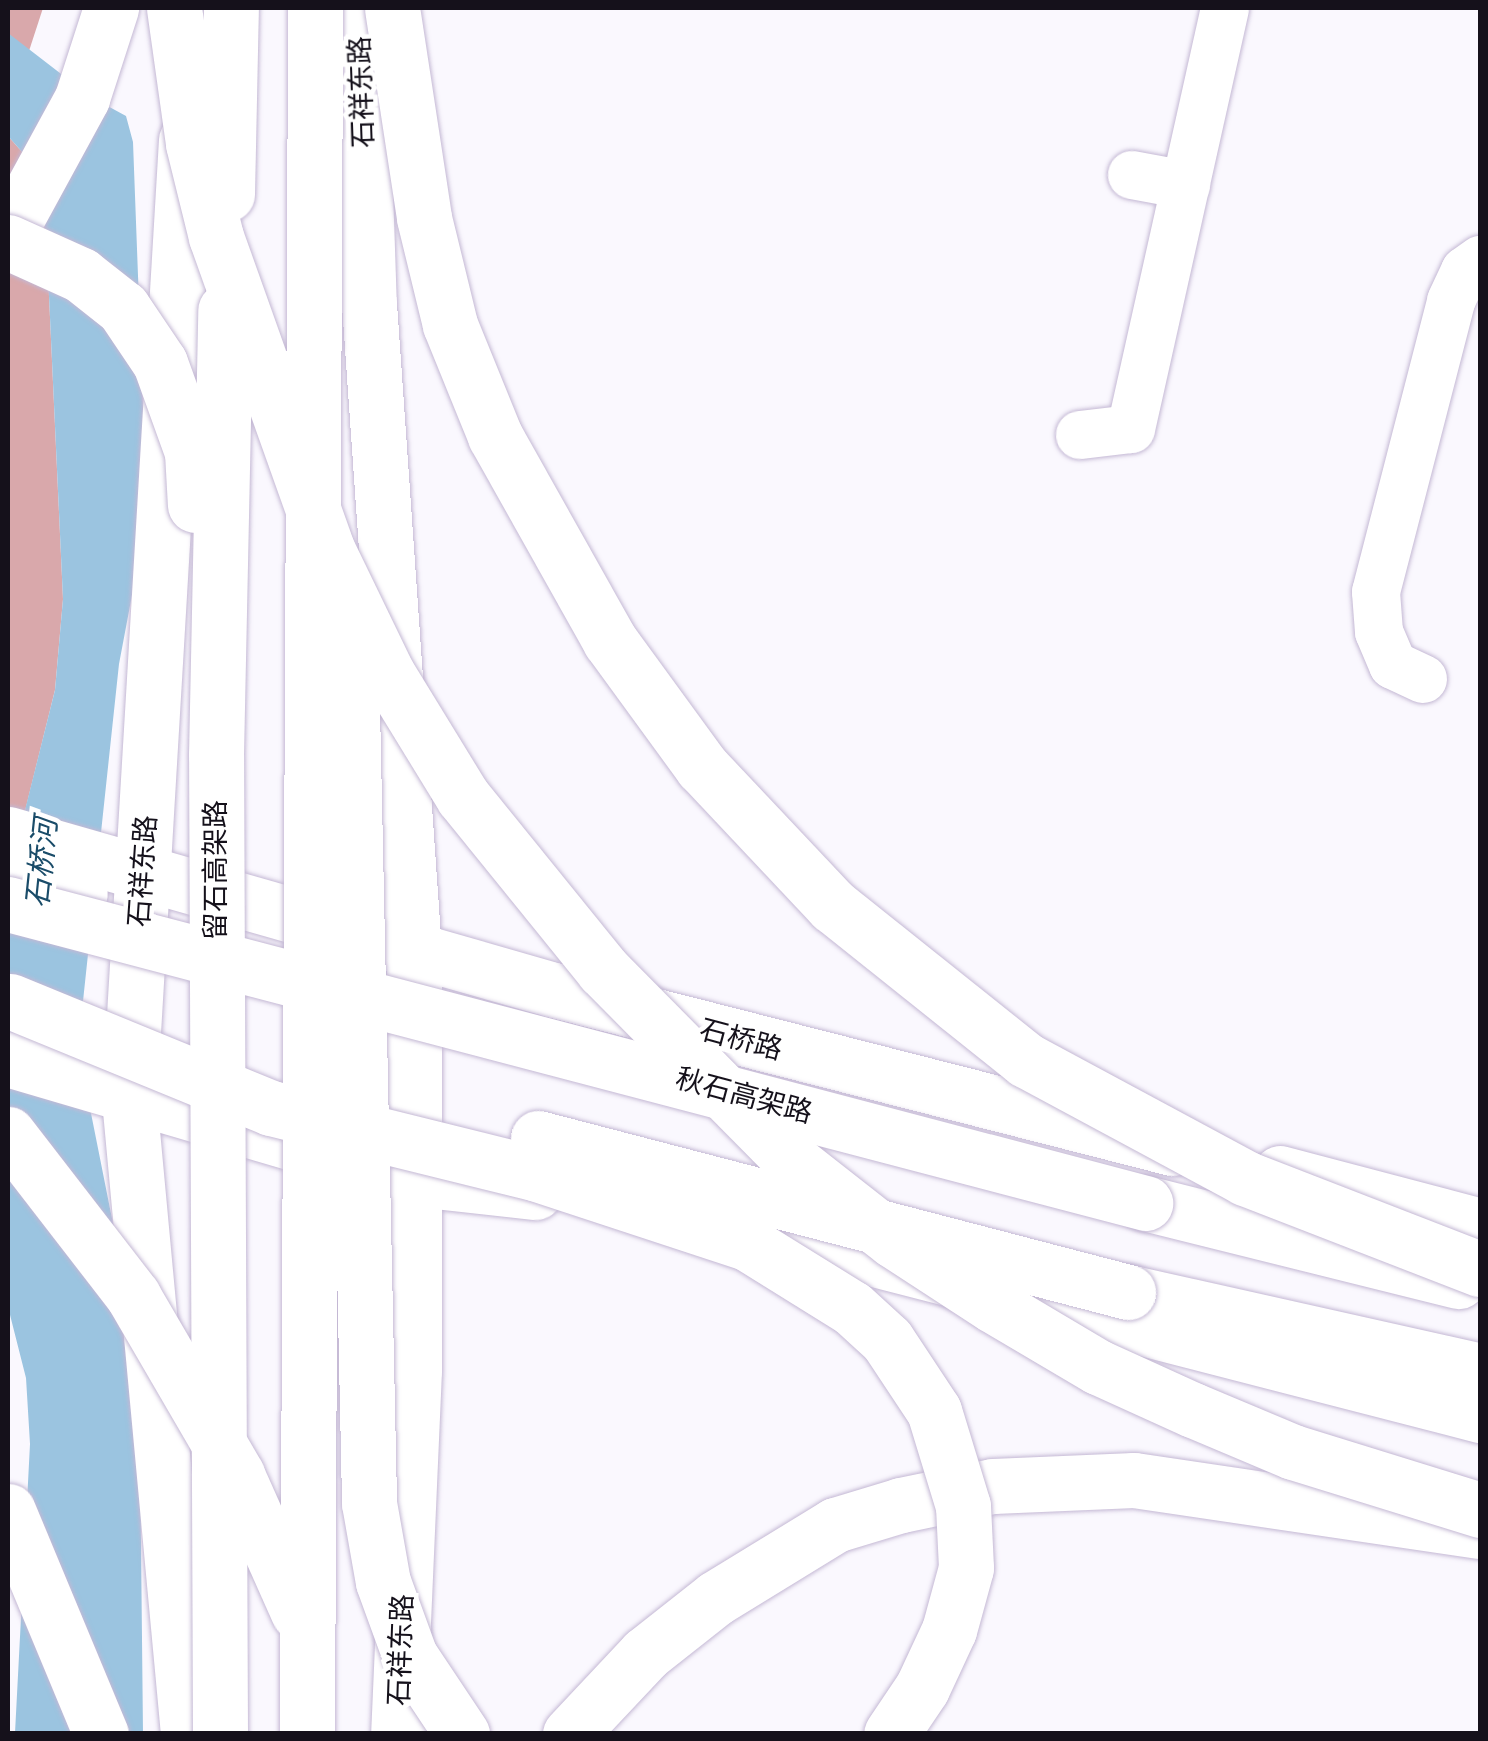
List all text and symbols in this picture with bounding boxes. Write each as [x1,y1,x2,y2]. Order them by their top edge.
street label: 石祥东路 [343,35,381,149]
street label: 留石高架路 [199,800,233,940]
street label: 石祥东路 [122,814,164,928]
water label: 石桥河 [19,816,65,910]
street label: 石桥路 [696,1013,786,1067]
street label: 秋石高架路 [672,1062,816,1130]
street label: 石祥东路 [382,1593,420,1707]

